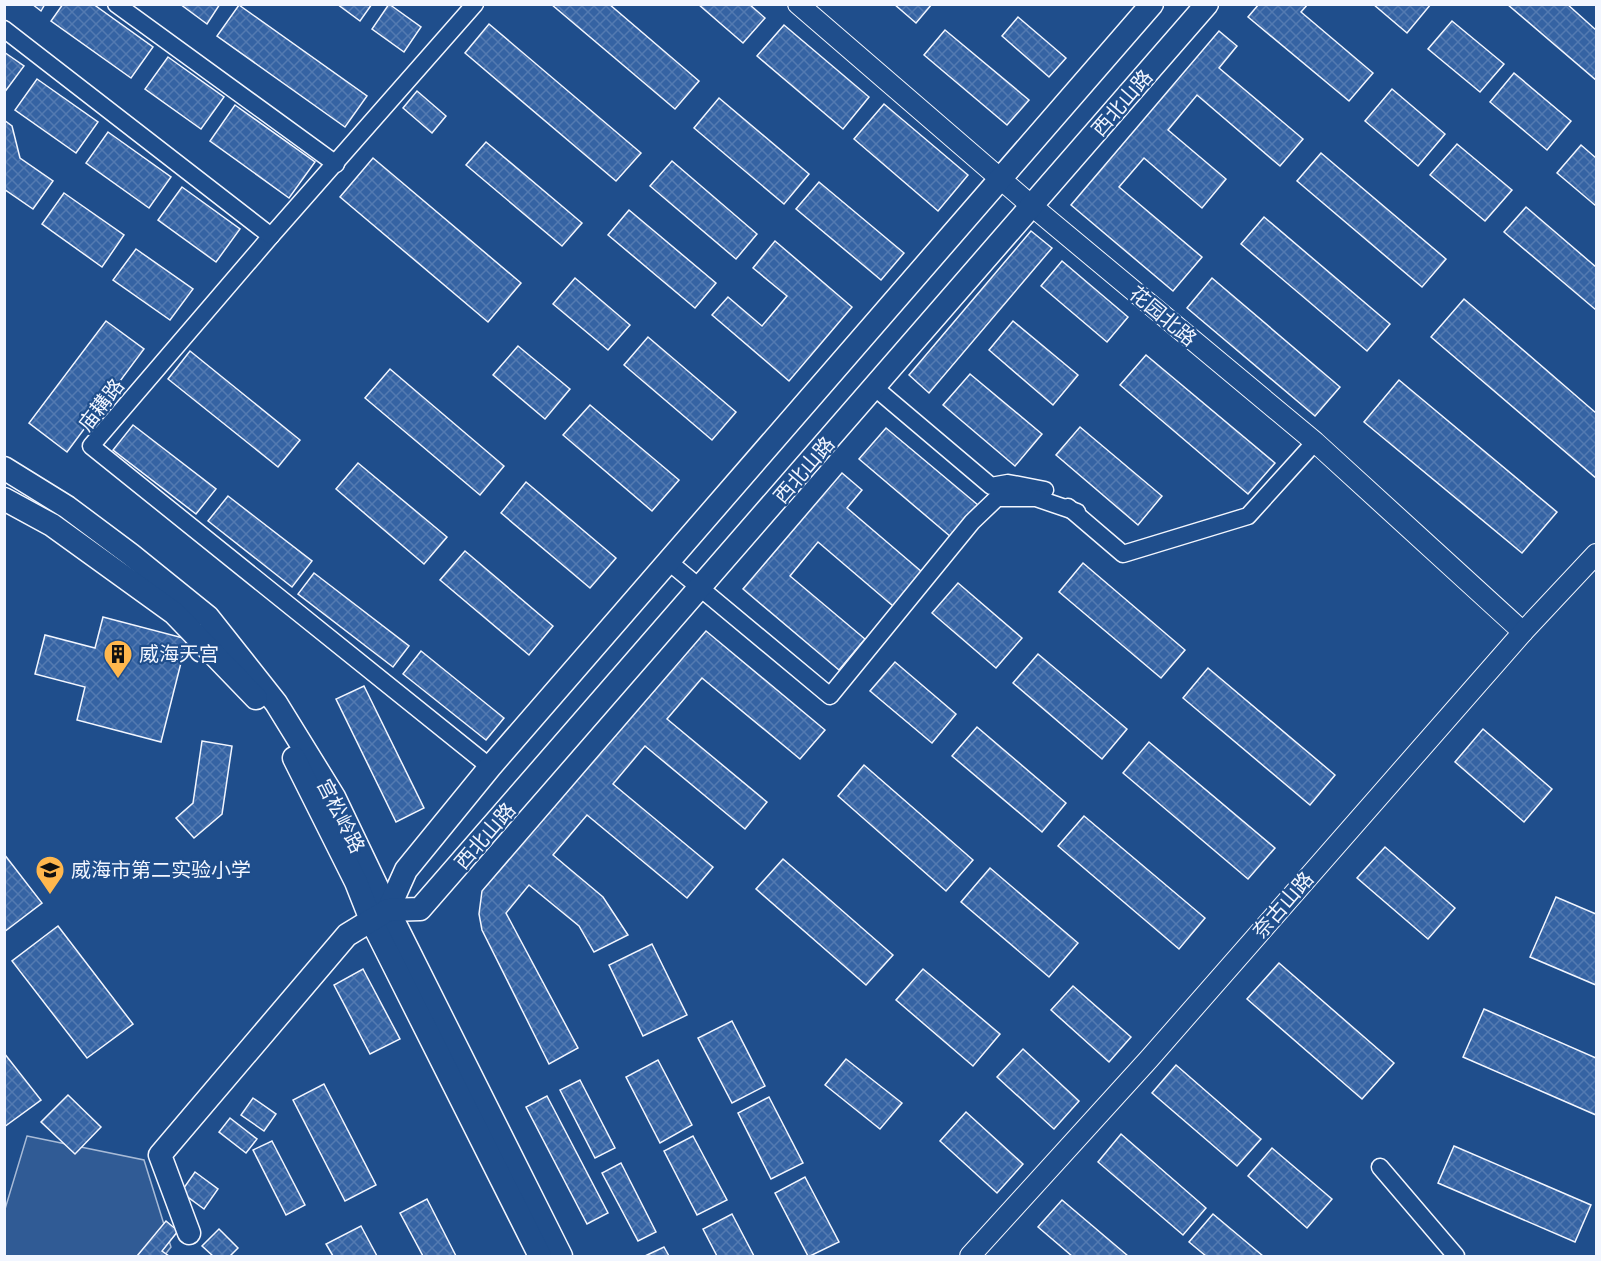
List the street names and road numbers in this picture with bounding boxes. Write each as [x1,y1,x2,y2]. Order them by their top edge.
street label: 西北山路 [1087,66,1158,142]
street label: 花园北路 [1124,282,1201,352]
street label: 庙耩路 [74,375,130,437]
street label: 西北山路 [769,433,840,509]
street label: 宫松岭路 [311,775,369,858]
street label: 西北山路 [450,799,521,875]
street label: 奈古山路 [1248,868,1319,944]

